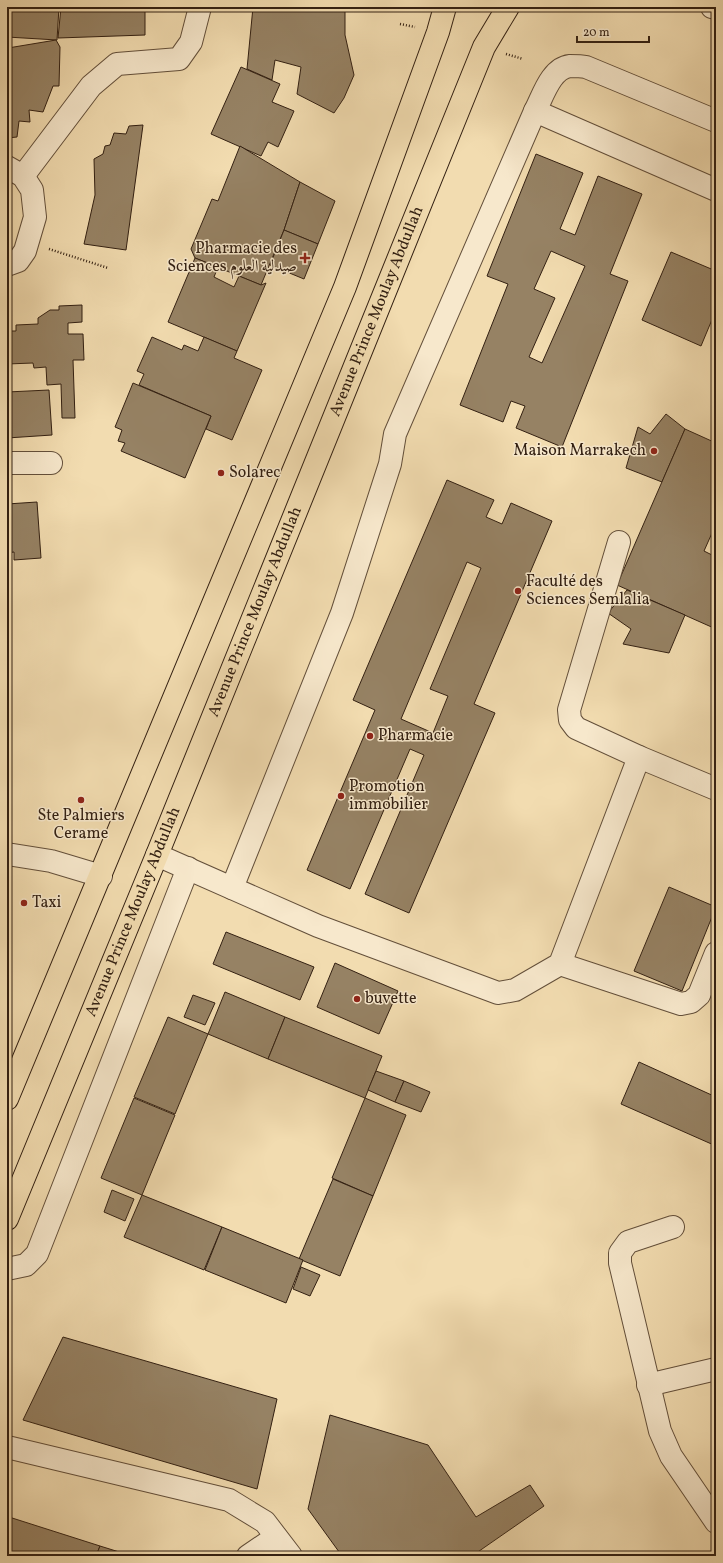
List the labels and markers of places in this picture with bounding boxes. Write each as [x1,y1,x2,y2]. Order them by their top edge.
place label: Pharmacie des Sciences صيدلية العلوم [167,238,297,280]
marker: Pharmacie des Sciences صيدلية العلوم [300,253,310,263]
place label: Maison Marrakech [514,440,646,462]
marker: Maison Marrakech [649,446,659,456]
place label: Solarec [229,462,280,484]
marker: Solarec [216,468,226,478]
place label: Faculté des Sciences Semlalia [526,571,650,611]
marker: Faculté des Sciences Semlalia [513,586,523,596]
place label: Pharmacie [378,725,453,747]
marker: Pharmacie [365,731,375,741]
place label: Promotion immobilier [349,776,428,816]
marker: Promotion immobilier [336,791,346,801]
marker: Ste Palmiers Cerame [76,795,86,805]
place label: Ste Palmiers Cerame [37,805,125,845]
place label: Taxi [32,892,62,914]
marker: Taxi [19,898,29,908]
place label: buvette [365,988,417,1010]
marker: buvette [352,994,362,1004]

